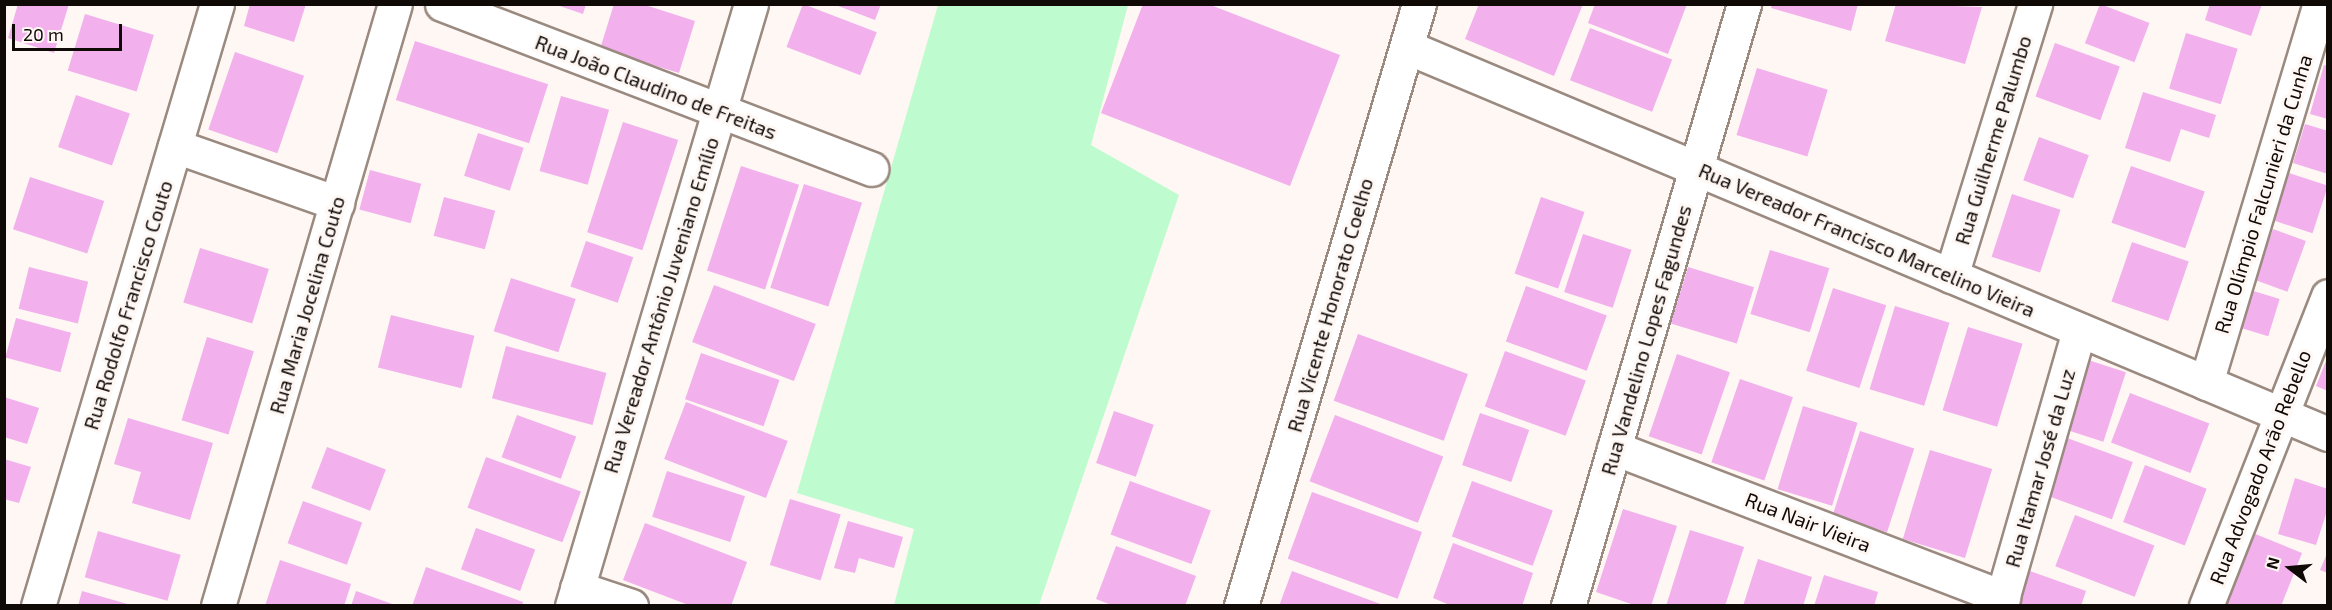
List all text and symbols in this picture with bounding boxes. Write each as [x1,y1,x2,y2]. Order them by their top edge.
scale bar [15,12,124,50]
text: 20 m [23,23,64,45]
street label: Rua João Claudino de Freitas [532,30,780,144]
street label: Rua Guilherme Palumbo [1950,33,2036,247]
street label: Rua Olímpio Falcunieri da Cunha [2209,52,2317,336]
street label: Rua Vereador Antônio Juveniano Emílio [598,133,724,477]
street label: Rua Vereador Francisco Marcelino Vieira [1695,158,2039,322]
street label: Rua Vicente Honorato Coelho [1282,175,1378,435]
street label: Rua Rodolfo Francisco Couto [79,178,177,432]
street label: Rua Maria Jocelina Couto [264,193,350,417]
street label: Rua Vandelino Lopes Fagundes [1596,202,1696,478]
street label: Rua Advogado Arão Rebello [2204,346,2316,588]
street label: Rua Itamar José da Luz [2000,366,2080,570]
street label: Rua Nair Vieira [1741,487,1875,557]
north arrow [2260,538,2320,598]
text: N [2261,555,2283,571]

